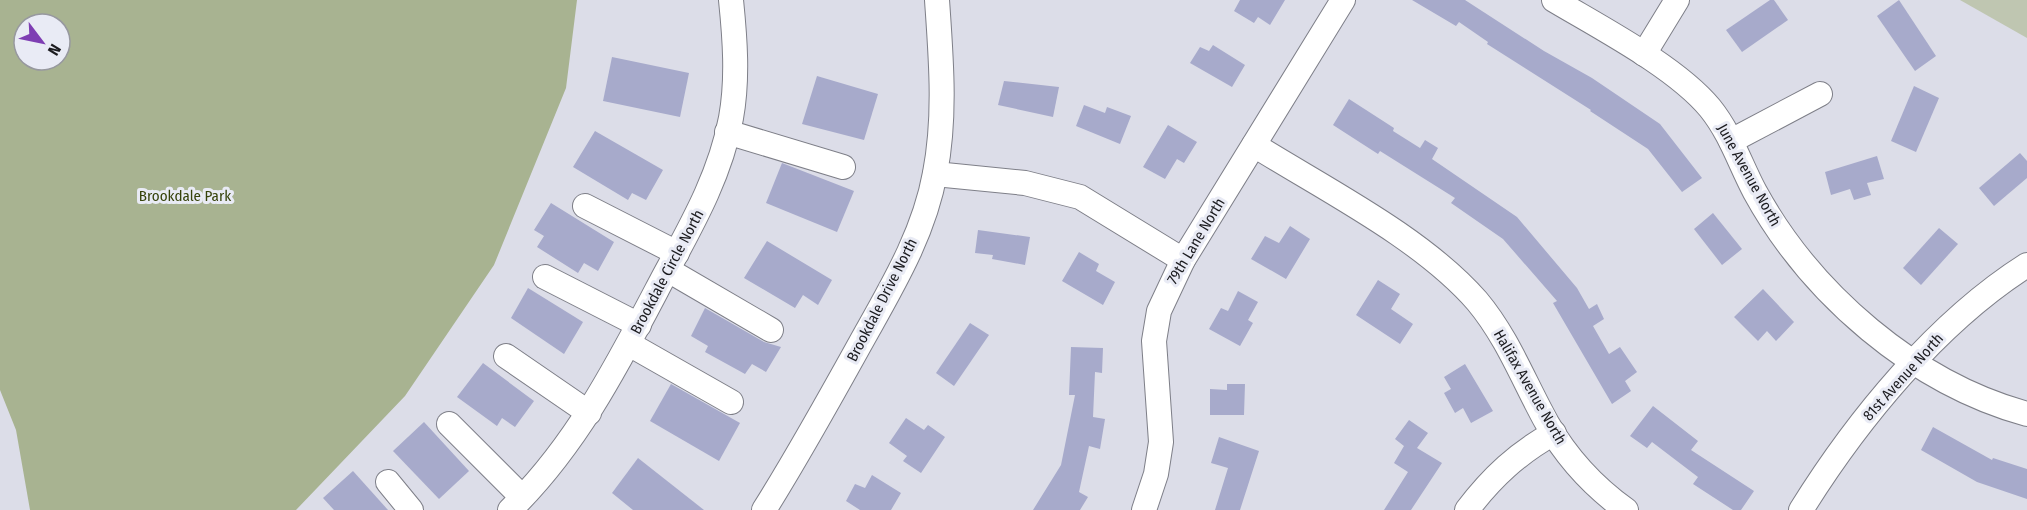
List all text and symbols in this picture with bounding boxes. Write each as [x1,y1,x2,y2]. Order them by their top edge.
north arrow [12,12,72,72]
text: N [44,41,65,59]
street label: June Avenue North [1713,121,1785,229]
park label: Brookdale Park [139,187,231,205]
street label: 79th Lane North [1163,195,1229,287]
street label: Brookdale Circle North [627,207,707,337]
street label: Brookdale Drive North [843,235,921,365]
street label: Halifax Avenue North [1490,326,1570,448]
street label: 81st Avenue North [1859,330,1947,424]

